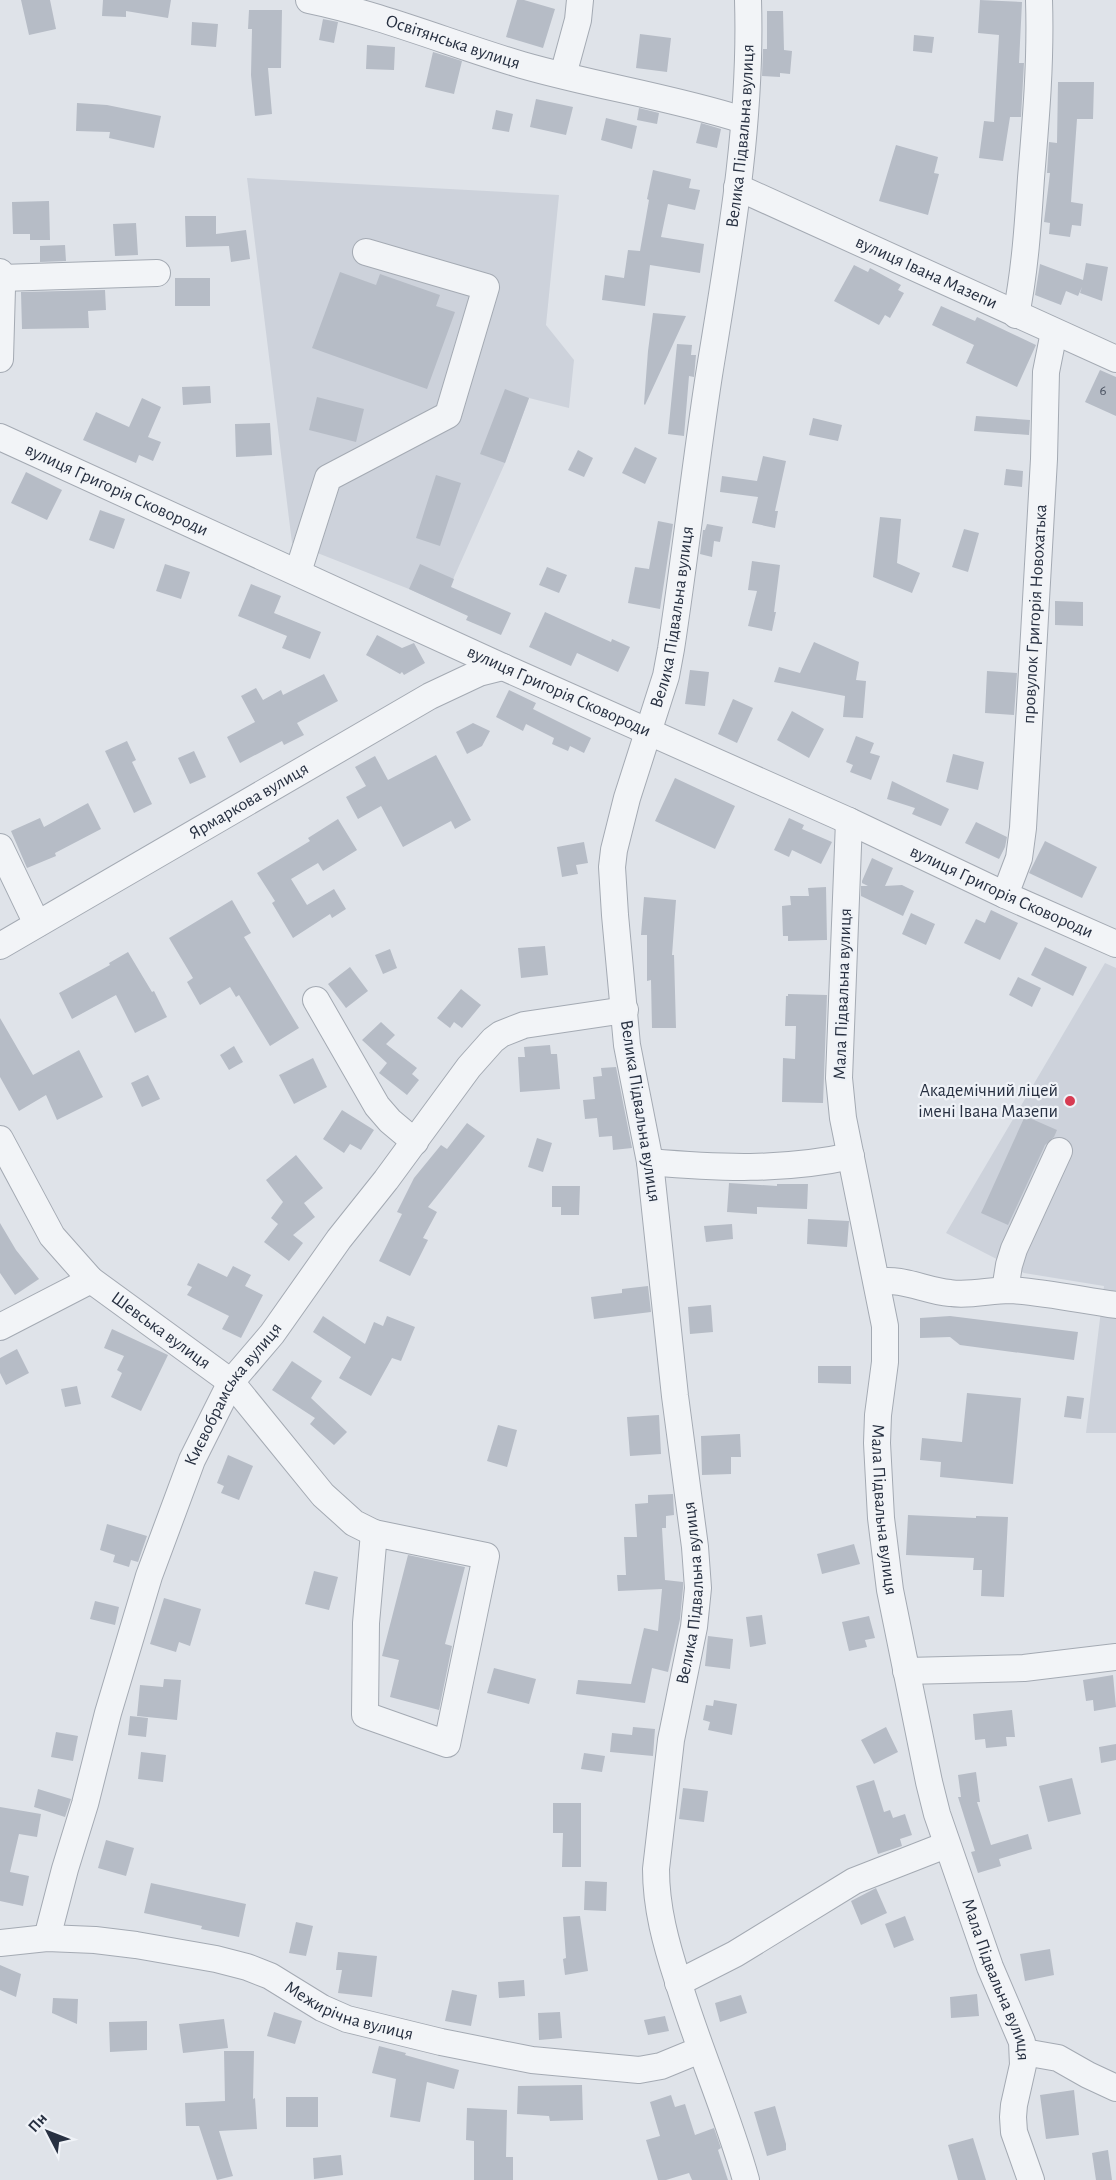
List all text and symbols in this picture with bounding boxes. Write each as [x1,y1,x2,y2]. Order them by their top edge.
street label: Освітянська вулиця [383,12,522,73]
street label: Велика Підвальна вулиця [723,44,757,229]
street label: вулиця Івана Мазепи [853,233,1000,313]
house number: 6 [1099,383,1107,398]
street label: вулиця Григорія Сковороди [22,441,211,540]
street label: провулок Григорія Новохатька [1020,504,1050,725]
street label: Велика Підвальна вулиця [647,525,697,710]
street label: вулиця Григорія Сковороди [464,643,653,741]
street label: Ярмаркова вулиця [186,760,312,843]
street label: вулиця Григорія Сковороди [907,842,1096,942]
street label: Мала Підвальна вулиця [831,908,855,1080]
street label: Велика Підвальна вулиця [617,1019,663,1203]
place label: Академічний ліцей імені Івана Мазепи [918,1082,1058,1121]
marker: Академічний ліцей імені Івана Мазепи [1063,1094,1077,1108]
street label: Шевська вулиця [108,1289,214,1373]
street label: Києвобрамська вулиця [182,1320,286,1468]
street label: Мала Підвальна вулиця [868,1424,900,1597]
street label: Велика Підвальна вулиця [674,1500,707,1686]
street label: Мала Підвальна вулиця [958,1896,1032,2061]
street label: Межирічна вулиця [281,1978,415,2044]
north arrow [18,2102,78,2162]
text: Пн [25,2110,50,2135]

